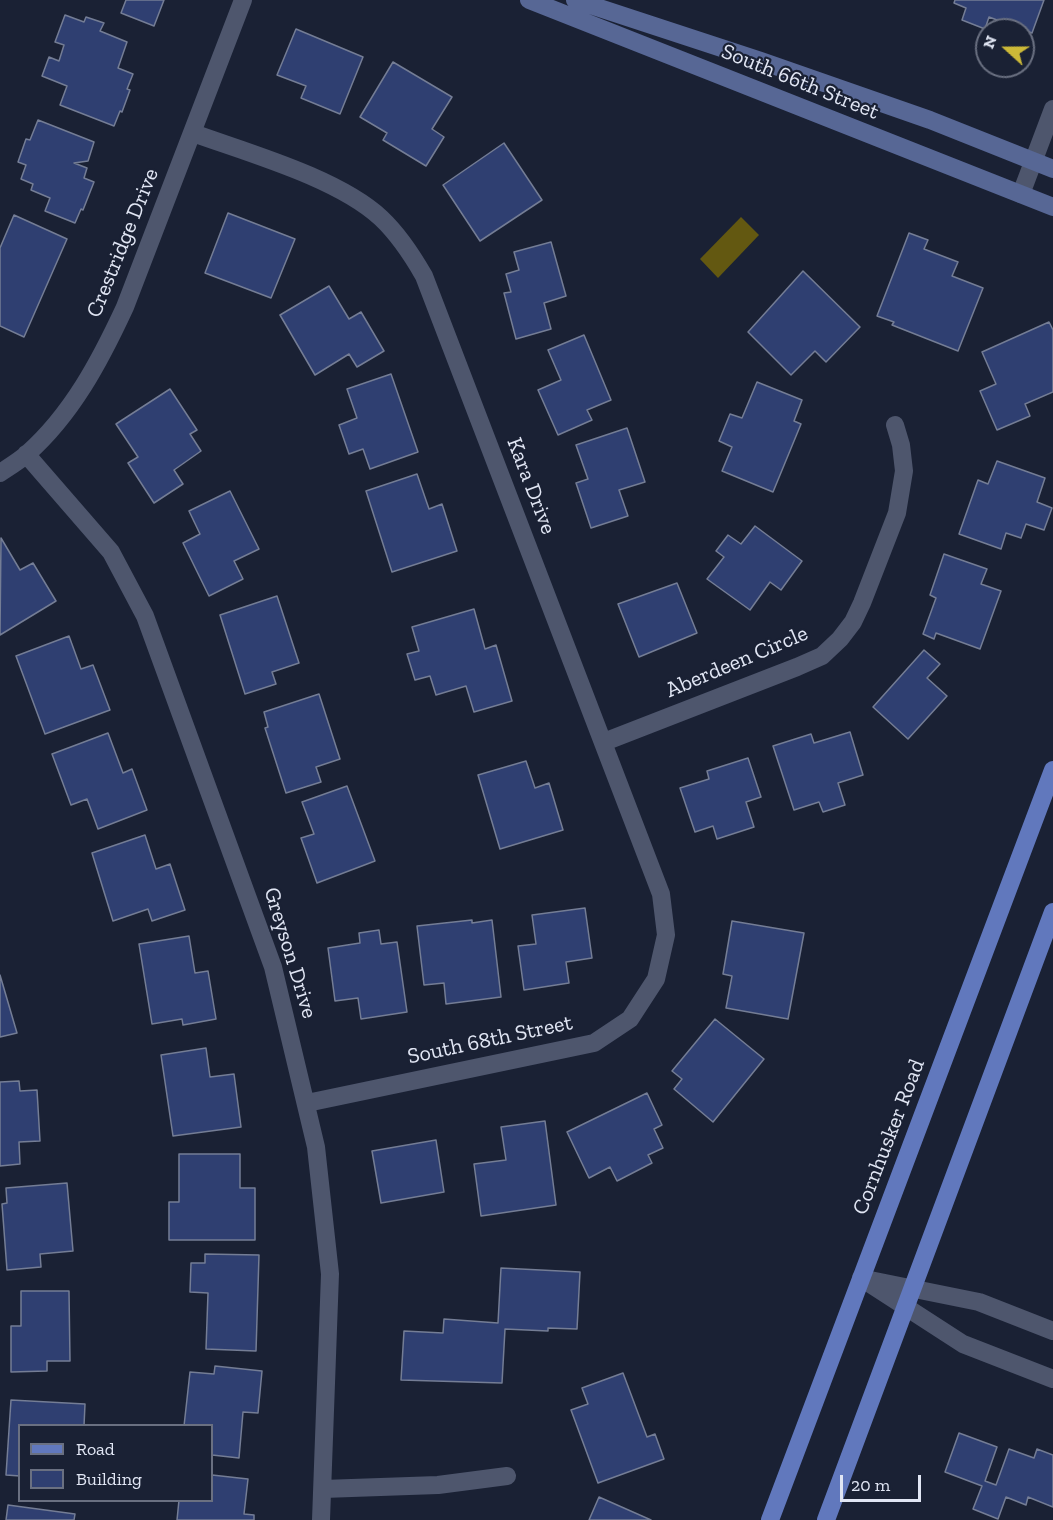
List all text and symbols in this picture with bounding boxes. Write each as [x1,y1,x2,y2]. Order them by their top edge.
north arrow [975,18,1035,78]
text: N [979,33,1001,51]
street label: South 66th Street [717,38,883,126]
street label: Crestridge Drive [81,165,165,321]
street label: Kara Drive [501,434,561,538]
street label: Aberdeen Circle [662,620,812,704]
street label: Greyson Drive [258,884,322,1022]
street label: South 68th Street [405,1010,575,1070]
street label: Cornhusker Road [847,1055,931,1219]
legend [18,1424,213,1502]
text: Road [76,1438,115,1460]
scale bar [843,1463,924,1501]
text: Building [76,1468,142,1490]
text: 20 m [851,1474,890,1496]

